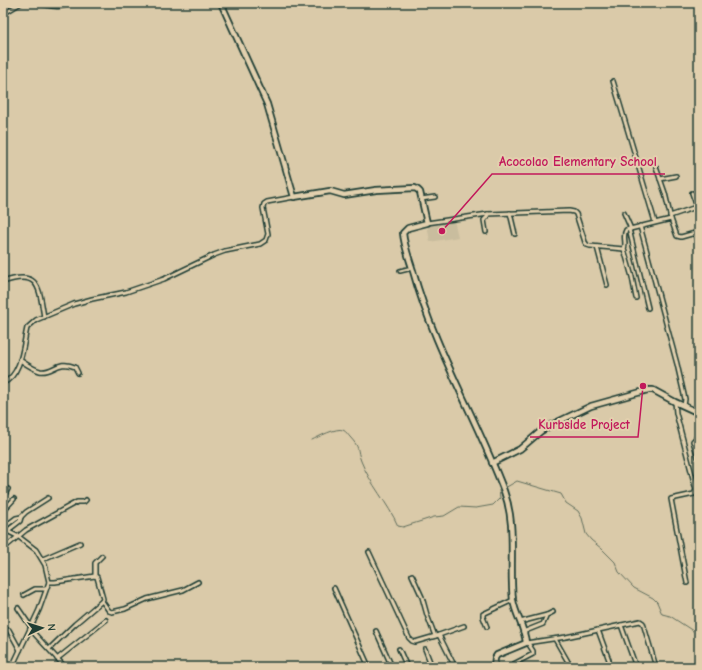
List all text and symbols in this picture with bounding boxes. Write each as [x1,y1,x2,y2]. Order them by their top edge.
callout: Acocolao Elementary School [492,149,665,174]
text: Acocolao Elementary School [499,154,657,169]
callout: Kurbside Project [530,412,638,437]
text: Kurbside Project [538,417,631,432]
north arrow [22,608,62,648]
text: N [45,623,58,631]

